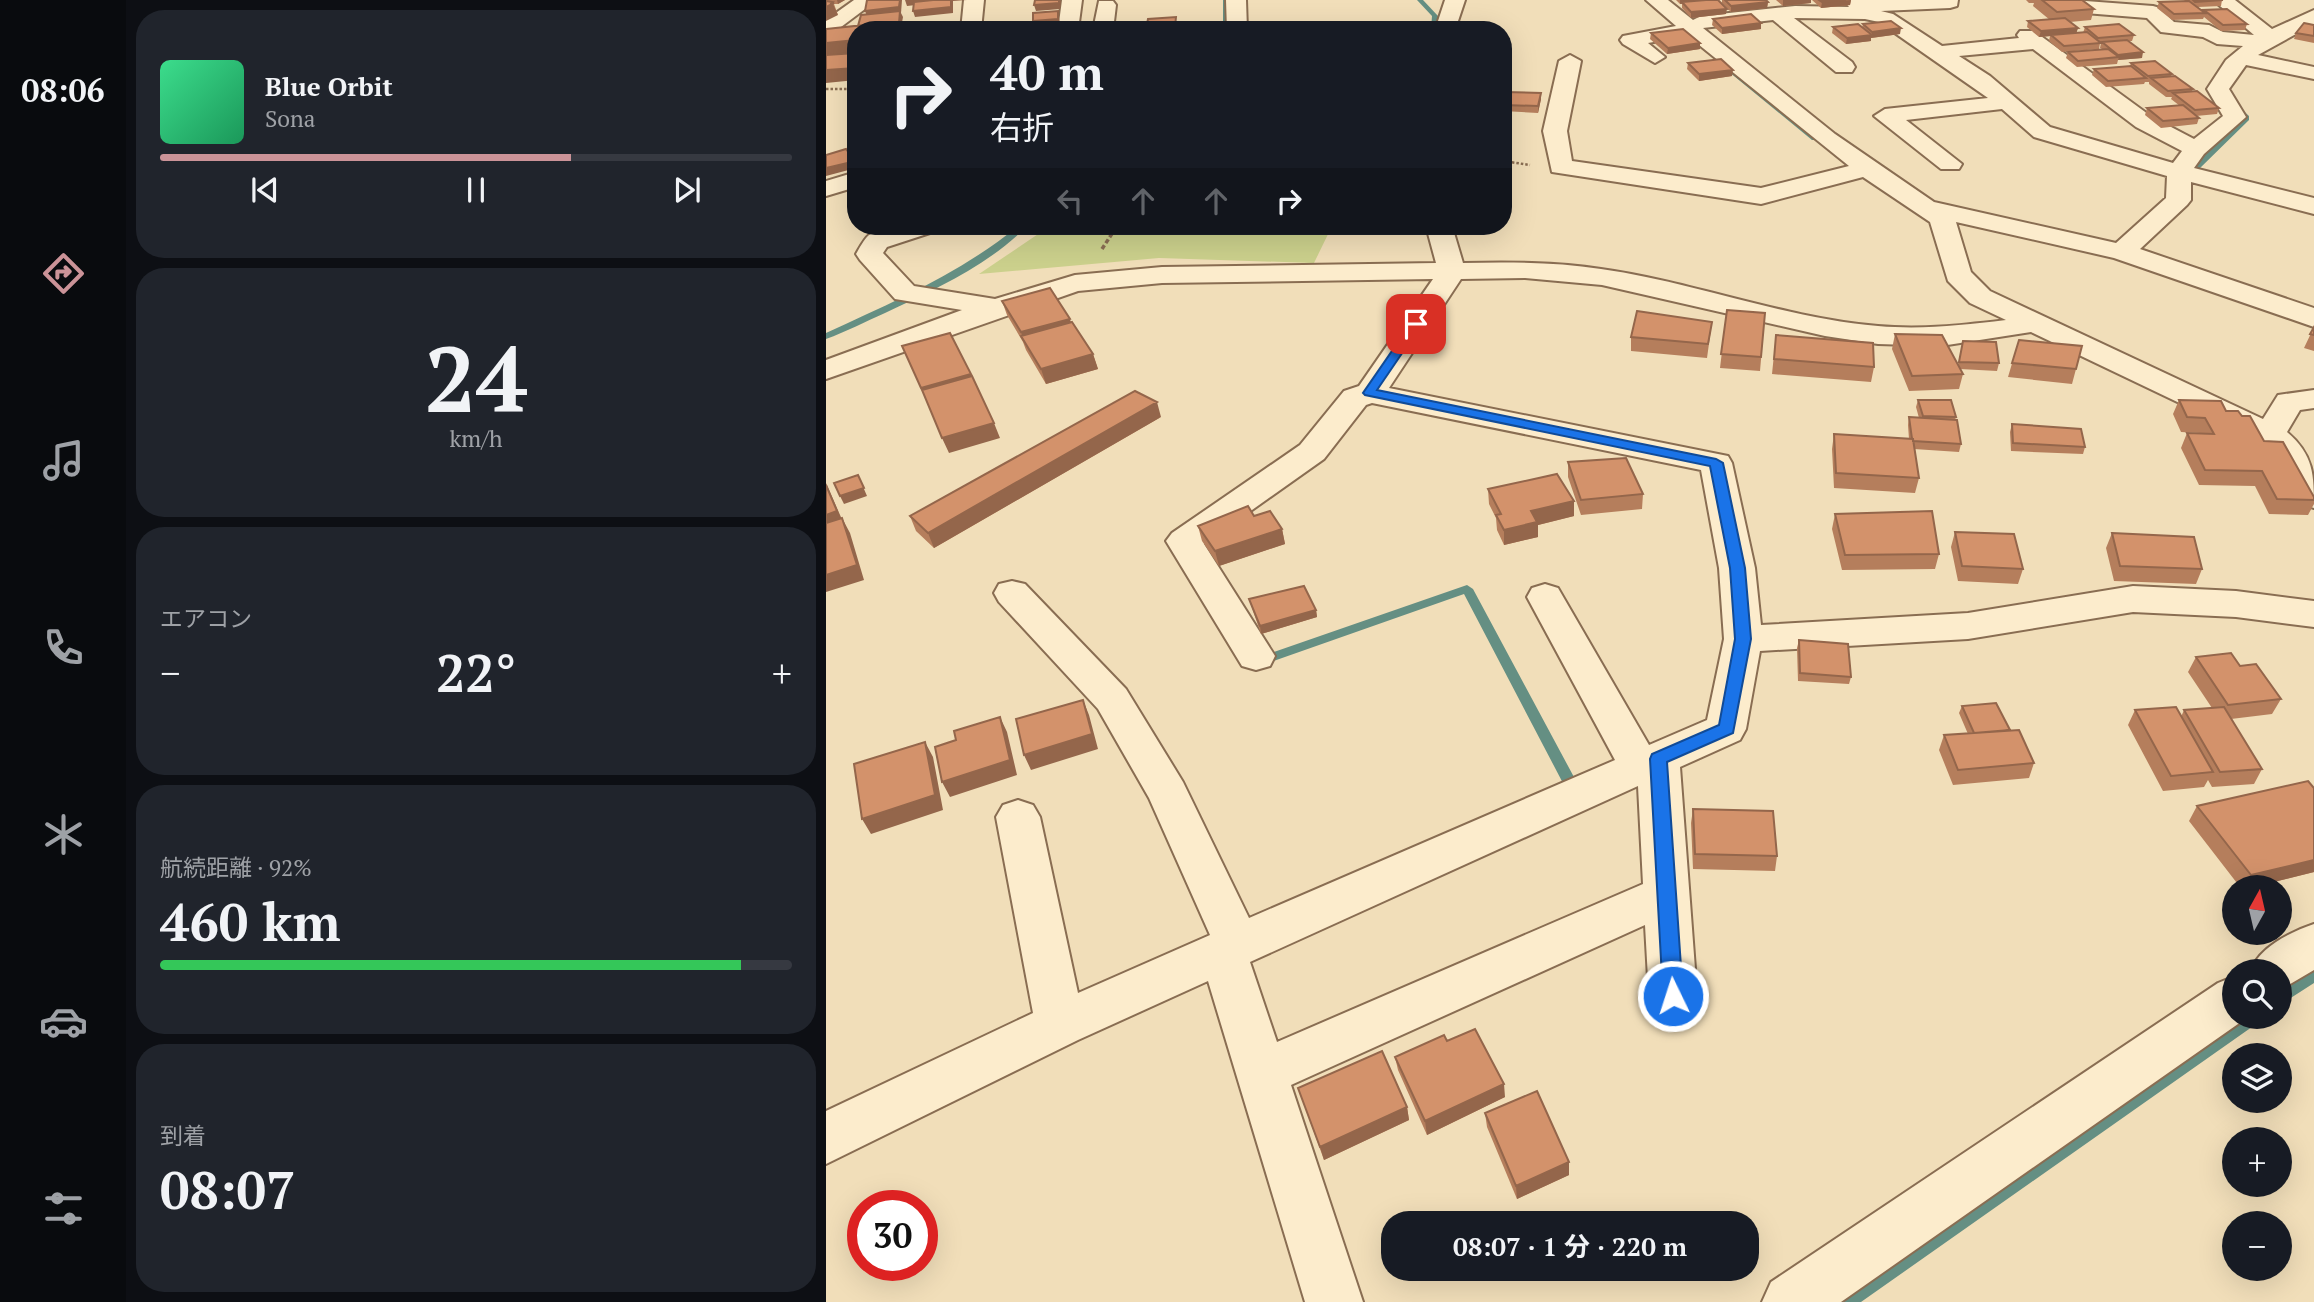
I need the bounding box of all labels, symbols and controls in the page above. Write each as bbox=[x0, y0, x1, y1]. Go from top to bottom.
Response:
text: 40 m bbox=[990, 39, 1104, 104]
icon: right bbox=[875, 49, 966, 140]
text: 08:06 bbox=[21, 69, 105, 111]
text: Blue Orbit bbox=[265, 69, 393, 103]
text: Sona bbox=[265, 103, 315, 134]
text: 右折 bbox=[990, 106, 1054, 148]
icon: previous bbox=[246, 171, 284, 209]
icon: pause bbox=[457, 171, 495, 209]
icon: next bbox=[668, 171, 706, 209]
icon: left bbox=[1051, 182, 1089, 220]
icon: ahead bbox=[1124, 182, 1162, 220]
icon: ahead bbox=[1197, 182, 1235, 220]
icon: right bbox=[1270, 182, 1308, 220]
icon: directions bbox=[39, 249, 88, 298]
pin bbox=[1386, 294, 1446, 354]
icon: arrive bbox=[1397, 305, 1435, 343]
text: 24 bbox=[425, 317, 527, 438]
text: km/h bbox=[449, 423, 503, 454]
icon: music bbox=[39, 436, 88, 485]
text: エアコン bbox=[160, 603, 252, 634]
icon: phone bbox=[39, 623, 88, 672]
text: 22° bbox=[436, 638, 516, 707]
text: − bbox=[160, 648, 180, 698]
text: + bbox=[772, 648, 792, 698]
icon: climate bbox=[39, 810, 88, 859]
text: 航続距離 · 92% bbox=[160, 852, 312, 883]
north arrow bbox=[2222, 875, 2292, 945]
map controls bbox=[2222, 875, 2292, 1281]
text: 460 km bbox=[160, 887, 341, 956]
position arrow bbox=[1636, 959, 1710, 1033]
button: search bbox=[2222, 959, 2292, 1029]
icon: car bbox=[39, 997, 88, 1046]
button: layers bbox=[2222, 1043, 2292, 1113]
text: 到着 bbox=[160, 1120, 206, 1151]
button: + bbox=[2222, 1127, 2292, 1197]
text: 08:07 bbox=[160, 1155, 295, 1224]
icon: filters bbox=[39, 1184, 88, 1233]
speed limit sign: 30 bbox=[847, 1190, 938, 1281]
button: − bbox=[2222, 1211, 2292, 1281]
text: 08:07 · 1 分 · 220 m bbox=[1453, 1229, 1687, 1263]

